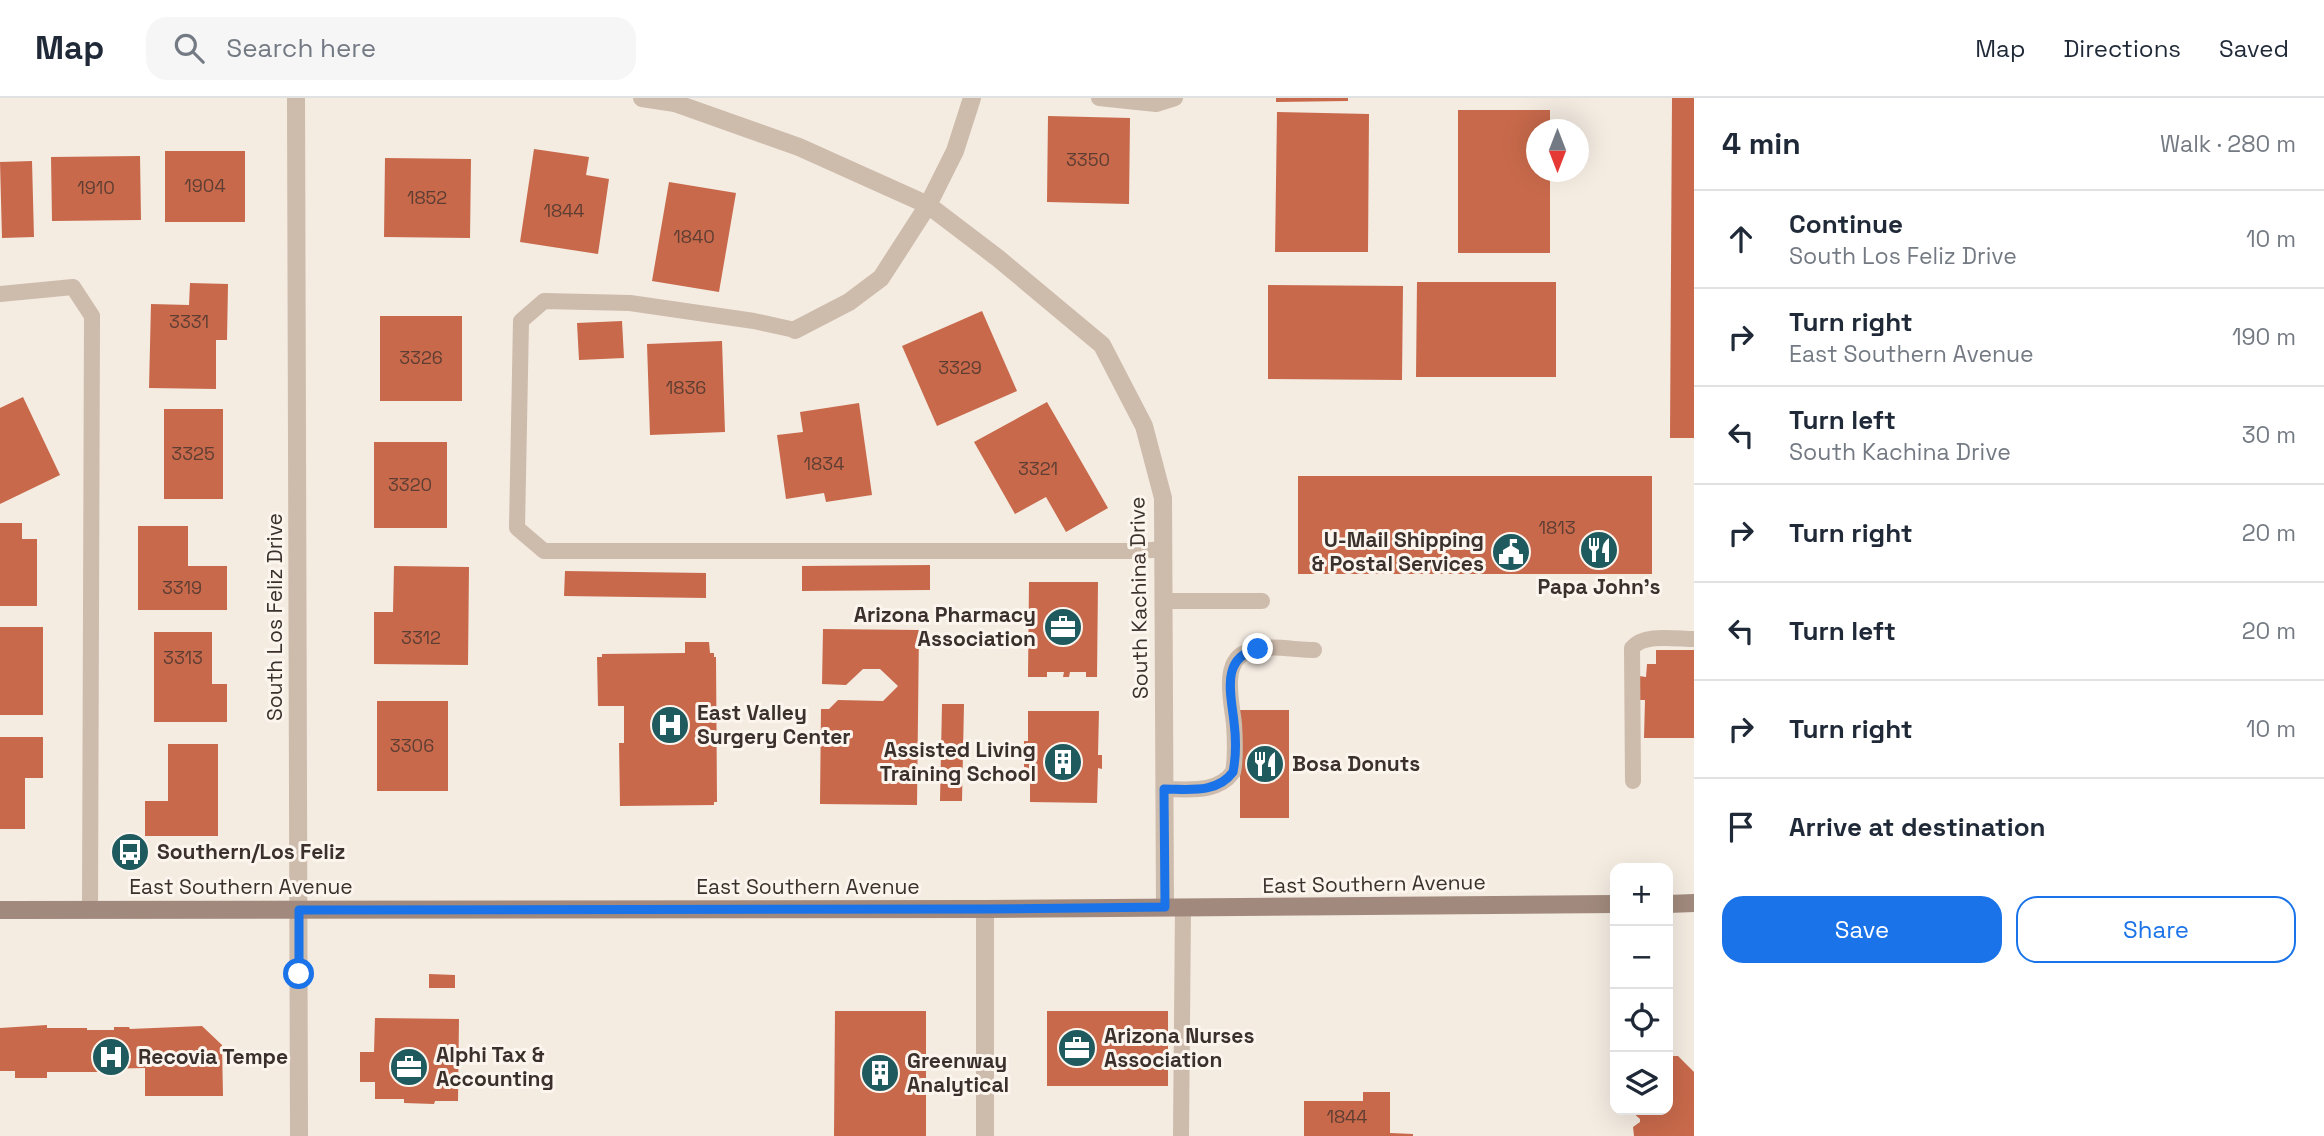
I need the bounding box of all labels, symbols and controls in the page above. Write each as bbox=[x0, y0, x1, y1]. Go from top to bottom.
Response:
search box bbox=[146, 17, 636, 80]
text: Map bbox=[35, 27, 104, 69]
icon: search bbox=[170, 29, 208, 67]
text: Search here bbox=[226, 31, 376, 65]
text: Map bbox=[1975, 33, 2025, 64]
text: Directions bbox=[2063, 33, 2181, 64]
text: Saved bbox=[2219, 33, 2289, 64]
north arrow bbox=[1526, 119, 1589, 182]
text: 4 min bbox=[1722, 124, 1801, 163]
text: Walk · 280 m bbox=[2160, 129, 2296, 159]
house number: 3350 bbox=[1066, 148, 1110, 171]
house number: 1904 bbox=[184, 174, 226, 197]
house number: 1910 bbox=[77, 176, 115, 199]
house number: 1852 bbox=[407, 186, 447, 209]
house number: 1844 bbox=[543, 199, 585, 222]
text: Continue bbox=[1789, 207, 1903, 241]
icon: ahead bbox=[1722, 220, 1760, 258]
text: 10 m bbox=[2246, 224, 2296, 254]
house number: 1840 bbox=[673, 225, 715, 248]
text: South Los Feliz Drive bbox=[1789, 241, 2017, 271]
text: Turn right bbox=[1789, 305, 1913, 339]
house number: 3331 bbox=[169, 310, 209, 333]
icon: right bbox=[1722, 318, 1760, 356]
text: 190 m bbox=[2232, 322, 2296, 352]
text: East Southern Avenue bbox=[1789, 339, 2034, 369]
house number: 3326 bbox=[399, 346, 443, 369]
house number: 3329 bbox=[938, 356, 982, 379]
house number: 1836 bbox=[666, 376, 706, 399]
text: Turn left bbox=[1789, 403, 1896, 437]
icon: left bbox=[1722, 416, 1760, 454]
text: 30 m bbox=[2242, 420, 2296, 450]
text: South Kachina Drive bbox=[1789, 437, 2011, 467]
house number: 3325 bbox=[171, 442, 215, 465]
house number: 1834 bbox=[804, 452, 844, 475]
house number: 3321 bbox=[1018, 457, 1058, 480]
house number: 3320 bbox=[388, 473, 432, 496]
street label: South Kachina Drive bbox=[1123, 497, 1154, 699]
street label: South Los Feliz Drive bbox=[261, 513, 288, 721]
icon: right bbox=[1722, 514, 1760, 552]
house number: 1813 bbox=[1538, 516, 1576, 539]
text: Turn right bbox=[1789, 516, 1913, 550]
text: 20 m bbox=[2242, 518, 2296, 548]
place label: U-Mail Shipping & Postal Services bbox=[1312, 526, 1484, 577]
restaurant icon: Papa John's bbox=[1578, 529, 1620, 571]
public building icon: U-Mail Shipping & Postal Services bbox=[1490, 531, 1532, 573]
place label: Papa John's bbox=[1538, 573, 1660, 600]
house number: 3319 bbox=[162, 576, 202, 599]
place label: Arizona Pharmacy Association bbox=[854, 601, 1036, 652]
office icon: Arizona Pharmacy Association bbox=[1042, 606, 1084, 648]
icon: left bbox=[1722, 612, 1760, 650]
text: Turn left bbox=[1789, 614, 1896, 648]
text: 20 m bbox=[2242, 616, 2296, 646]
house number: 3312 bbox=[401, 626, 441, 649]
route end bbox=[1242, 633, 1273, 664]
house number: 3313 bbox=[163, 646, 203, 669]
place label: East Valley Surgery Center bbox=[697, 699, 851, 750]
hospital icon: East Valley Surgery Center bbox=[649, 704, 691, 746]
icon: right bbox=[1722, 710, 1760, 748]
text: Turn right bbox=[1789, 712, 1913, 746]
text: 10 m bbox=[2246, 714, 2296, 744]
house number: 3306 bbox=[390, 734, 434, 757]
place label: Assisted Living Training School bbox=[880, 736, 1036, 787]
building icon: Assisted Living Training School bbox=[1042, 741, 1084, 783]
restaurant icon: Bosa Donuts bbox=[1244, 743, 1286, 785]
place label: Bosa Donuts bbox=[1292, 750, 1420, 777]
icon: arrive bbox=[1722, 808, 1760, 846]
text: Arrive at destination bbox=[1789, 810, 2046, 844]
bus stop icon: Southern/Los Feliz bbox=[109, 831, 151, 873]
place label: Southern/Los Feliz bbox=[157, 838, 345, 865]
map controls bbox=[1610, 863, 1673, 1115]
button: + bbox=[1610, 863, 1673, 926]
street label: East Southern Avenue bbox=[1262, 868, 1486, 899]
street label: East Southern Avenue bbox=[129, 873, 353, 900]
street label: East Southern Avenue bbox=[696, 873, 920, 900]
button: Save bbox=[1722, 896, 2002, 963]
button: Share bbox=[2016, 896, 2296, 963]
button: − bbox=[1610, 926, 1673, 989]
route start bbox=[283, 958, 314, 989]
button: locate bbox=[1610, 989, 1673, 1052]
place label: Arizona Nurses Association bbox=[1104, 1022, 1254, 1073]
office icon: Arizona Nurses Association bbox=[1056, 1027, 1098, 1069]
hospital icon: Recovia Tempe bbox=[90, 1036, 132, 1078]
place label: Alphi Tax & Accounting bbox=[436, 1041, 554, 1092]
place label: Recovia Tempe bbox=[138, 1043, 288, 1070]
office icon: Alphi Tax & Accounting bbox=[388, 1046, 430, 1088]
place label: Greenway Analytical bbox=[907, 1047, 1009, 1098]
building icon: Greenway Analytical bbox=[859, 1052, 901, 1094]
button: layers bbox=[1610, 1052, 1673, 1115]
house number: 1844 bbox=[1326, 1105, 1368, 1128]

